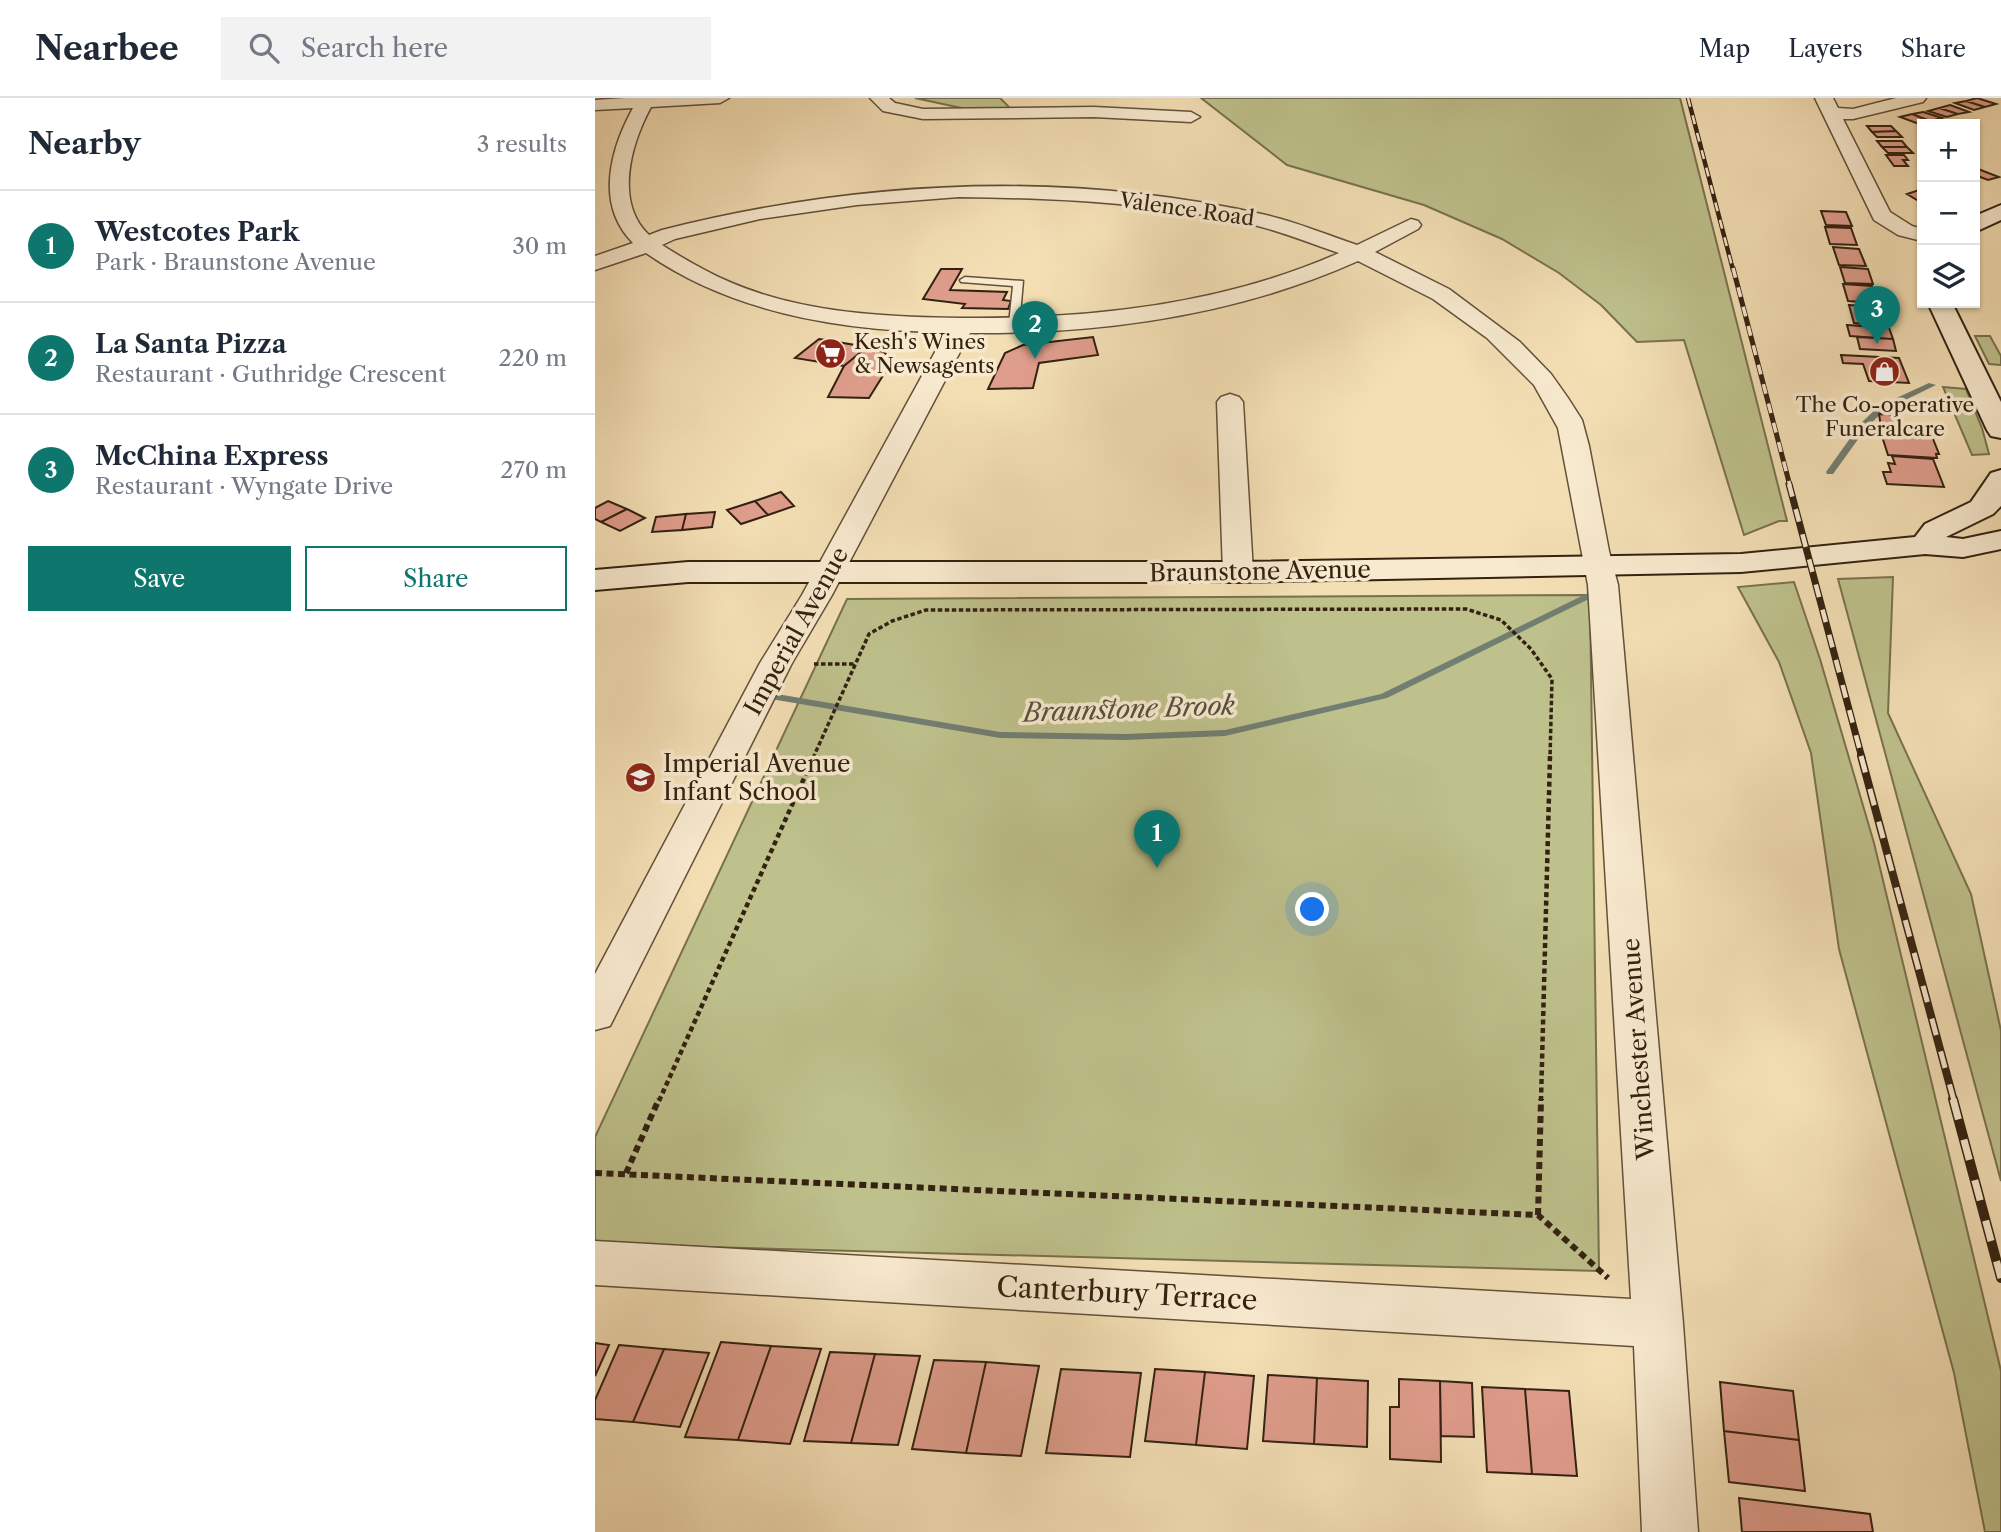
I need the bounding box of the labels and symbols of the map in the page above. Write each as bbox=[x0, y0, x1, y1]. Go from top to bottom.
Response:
street label: Valence Road bbox=[1117, 187, 1256, 231]
pin: 3 bbox=[1854, 286, 1900, 344]
pin: 2 bbox=[1012, 301, 1058, 359]
place label: Kesh's Wines & Newsagents bbox=[854, 329, 994, 378]
supermarket icon: Kesh's Wines & Newsagents bbox=[814, 336, 848, 370]
shop icon: The Co-operative Funeralcare bbox=[1868, 355, 1902, 389]
place label: The Co-operative Funeralcare bbox=[1796, 392, 1974, 441]
street label: Imperial Avenue bbox=[738, 542, 854, 720]
street label: Braunstone Avenue bbox=[1149, 555, 1371, 587]
water label: Braunstone Brook bbox=[1020, 689, 1236, 729]
place label: Imperial Avenue Infant School bbox=[663, 749, 851, 806]
school or university icon: Imperial Avenue Infant School bbox=[623, 760, 657, 794]
pin: 1 bbox=[1134, 810, 1180, 868]
your location bbox=[1295, 892, 1329, 926]
street label: Winchester Avenue bbox=[1616, 937, 1660, 1162]
street label: Canterbury Terrace bbox=[996, 1269, 1258, 1317]

